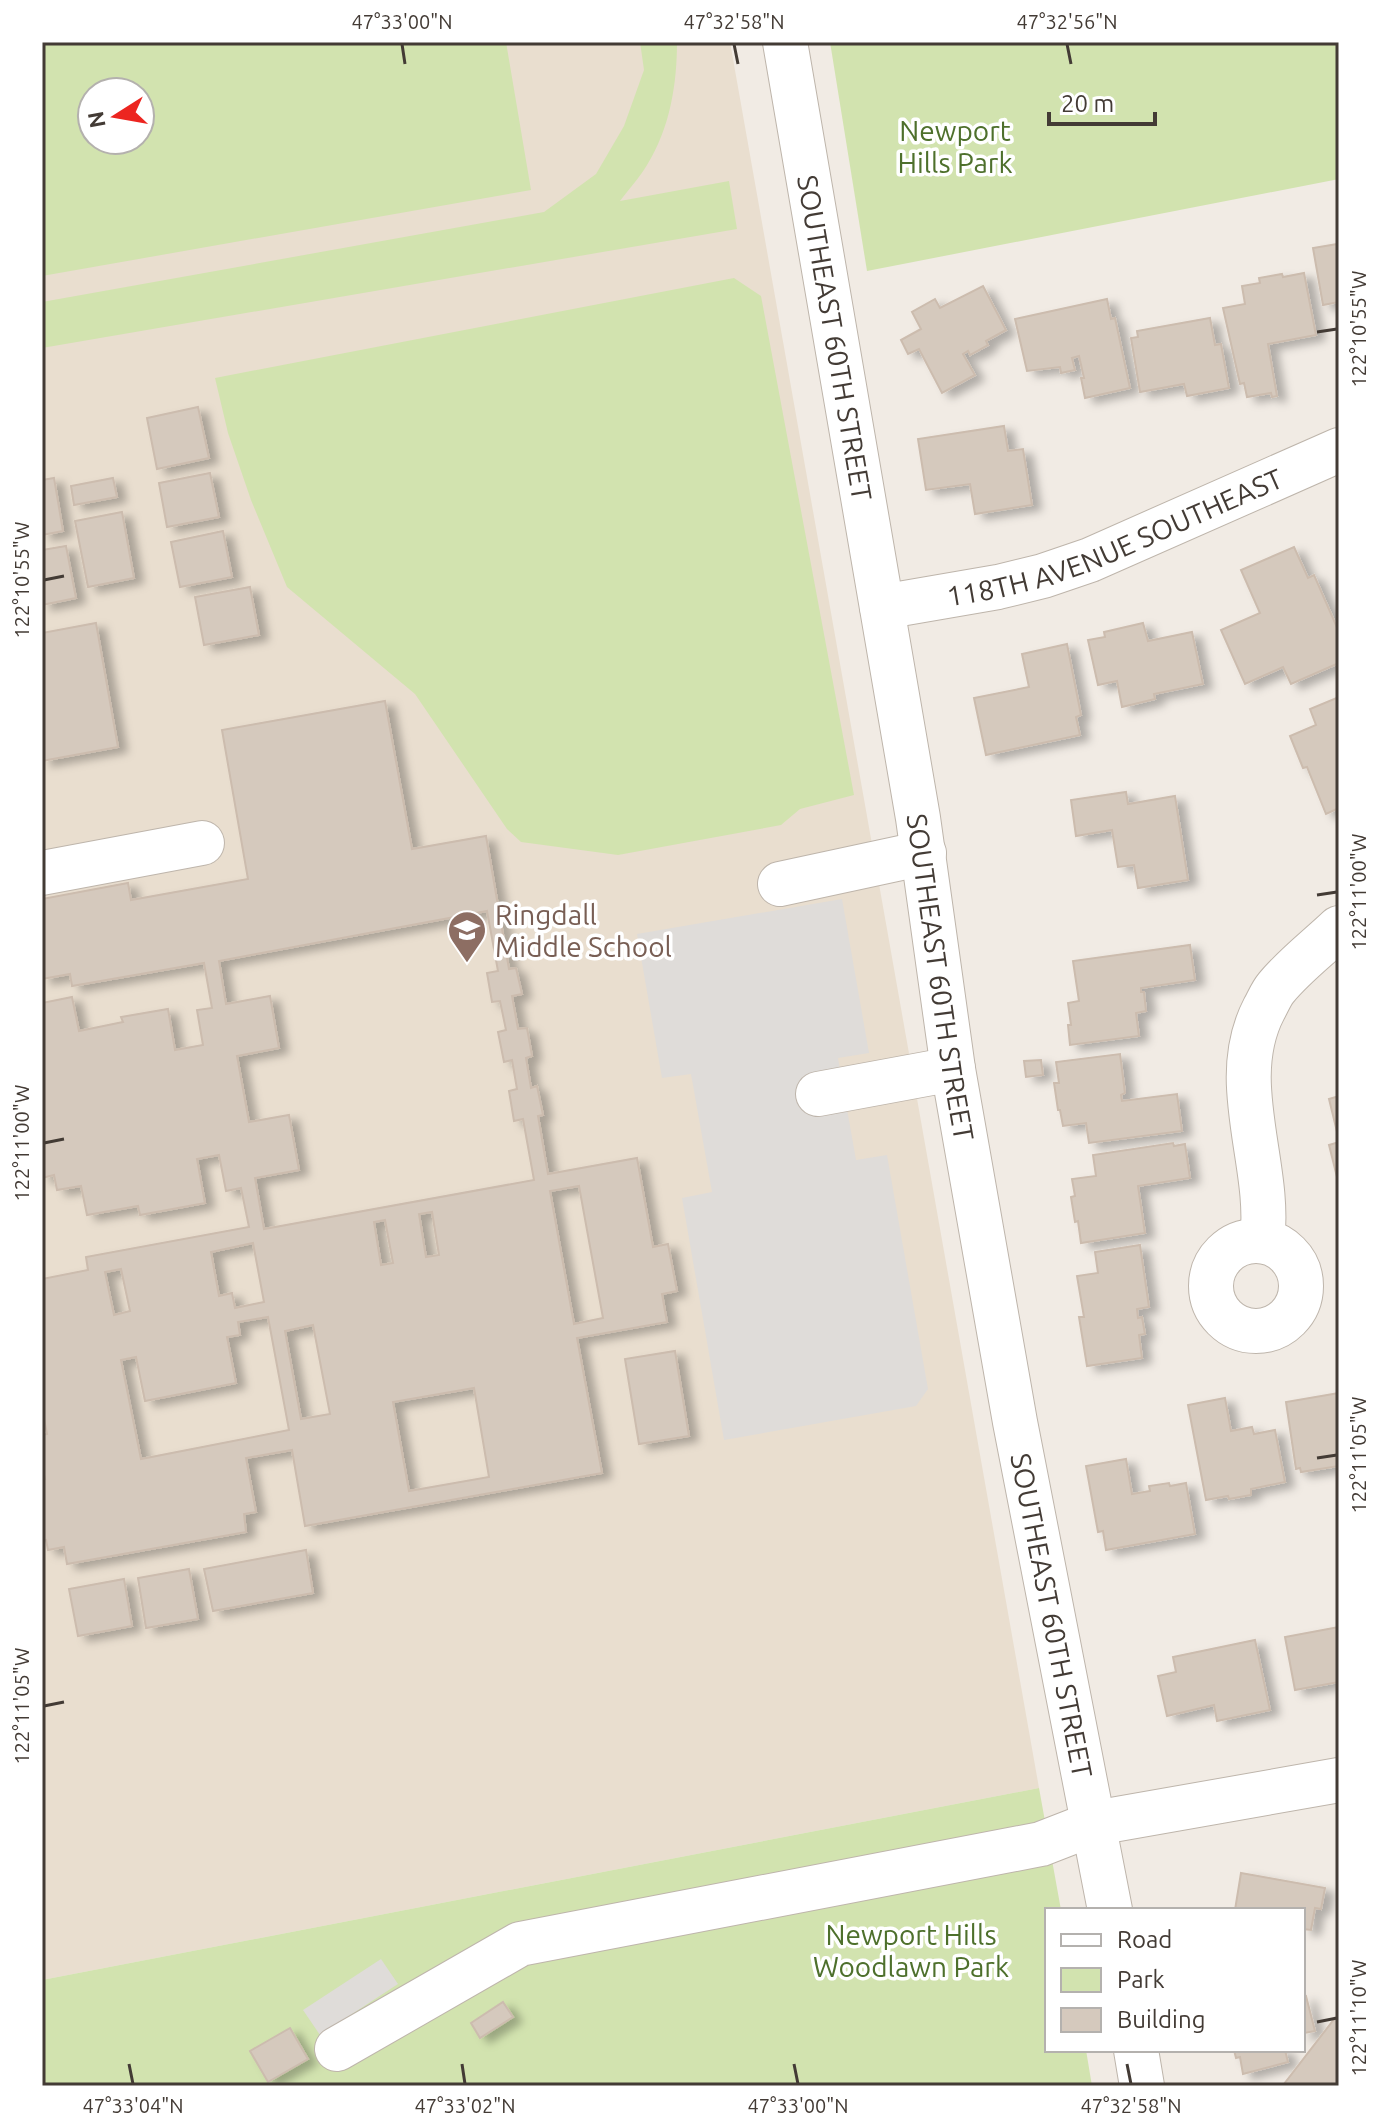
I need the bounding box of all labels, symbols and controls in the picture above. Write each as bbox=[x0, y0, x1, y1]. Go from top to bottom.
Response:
text: 47°33'00"N bbox=[351, 10, 453, 33]
text: 47°32'58"N bbox=[683, 10, 785, 33]
text: 47°32'56"N bbox=[1016, 10, 1118, 33]
north arrow bbox=[76, 76, 156, 156]
scale bar bbox=[1049, 76, 1155, 126]
text: 20 m bbox=[1061, 90, 1114, 117]
text: N bbox=[82, 109, 110, 130]
park label: Newport Hills Park bbox=[897, 115, 1013, 178]
street label: SOUTHEAST 60TH STREET bbox=[793, 172, 879, 503]
text: 122°10'55"W bbox=[1347, 271, 1370, 387]
street label: 118TH AVENUE SOUTHEAST bbox=[944, 461, 1287, 611]
text: 122°10'55"W bbox=[10, 522, 33, 638]
street label: SOUTHEAST 60TH STREET bbox=[902, 812, 981, 1143]
text: 122°11'00"W bbox=[1347, 834, 1370, 950]
place label: Ringdall Middle School bbox=[495, 899, 672, 962]
school or university icon: Ringdall Middle School bbox=[446, 909, 488, 964]
text: 122°11'00"W bbox=[10, 1085, 33, 1201]
text: 122°11'05"W bbox=[1347, 1397, 1370, 1513]
street label: SOUTHEAST 60TH STREET bbox=[1006, 1450, 1099, 1781]
text: 122°11'05"W bbox=[10, 1648, 33, 1764]
legend bbox=[1045, 1908, 1305, 2052]
park label: Newport Hills Woodlawn Park bbox=[813, 1919, 1009, 1982]
text: Road bbox=[1117, 1926, 1172, 1953]
text: 122°11'10"W bbox=[1347, 1960, 1370, 2076]
text: Park bbox=[1117, 1966, 1165, 1993]
text: Building bbox=[1117, 2006, 1205, 2033]
text: 47°33'04"N bbox=[82, 2094, 184, 2117]
text: 47°33'02"N bbox=[414, 2094, 516, 2117]
text: 47°33'00"N bbox=[747, 2094, 849, 2117]
text: 47°32'58"N bbox=[1080, 2094, 1182, 2117]

